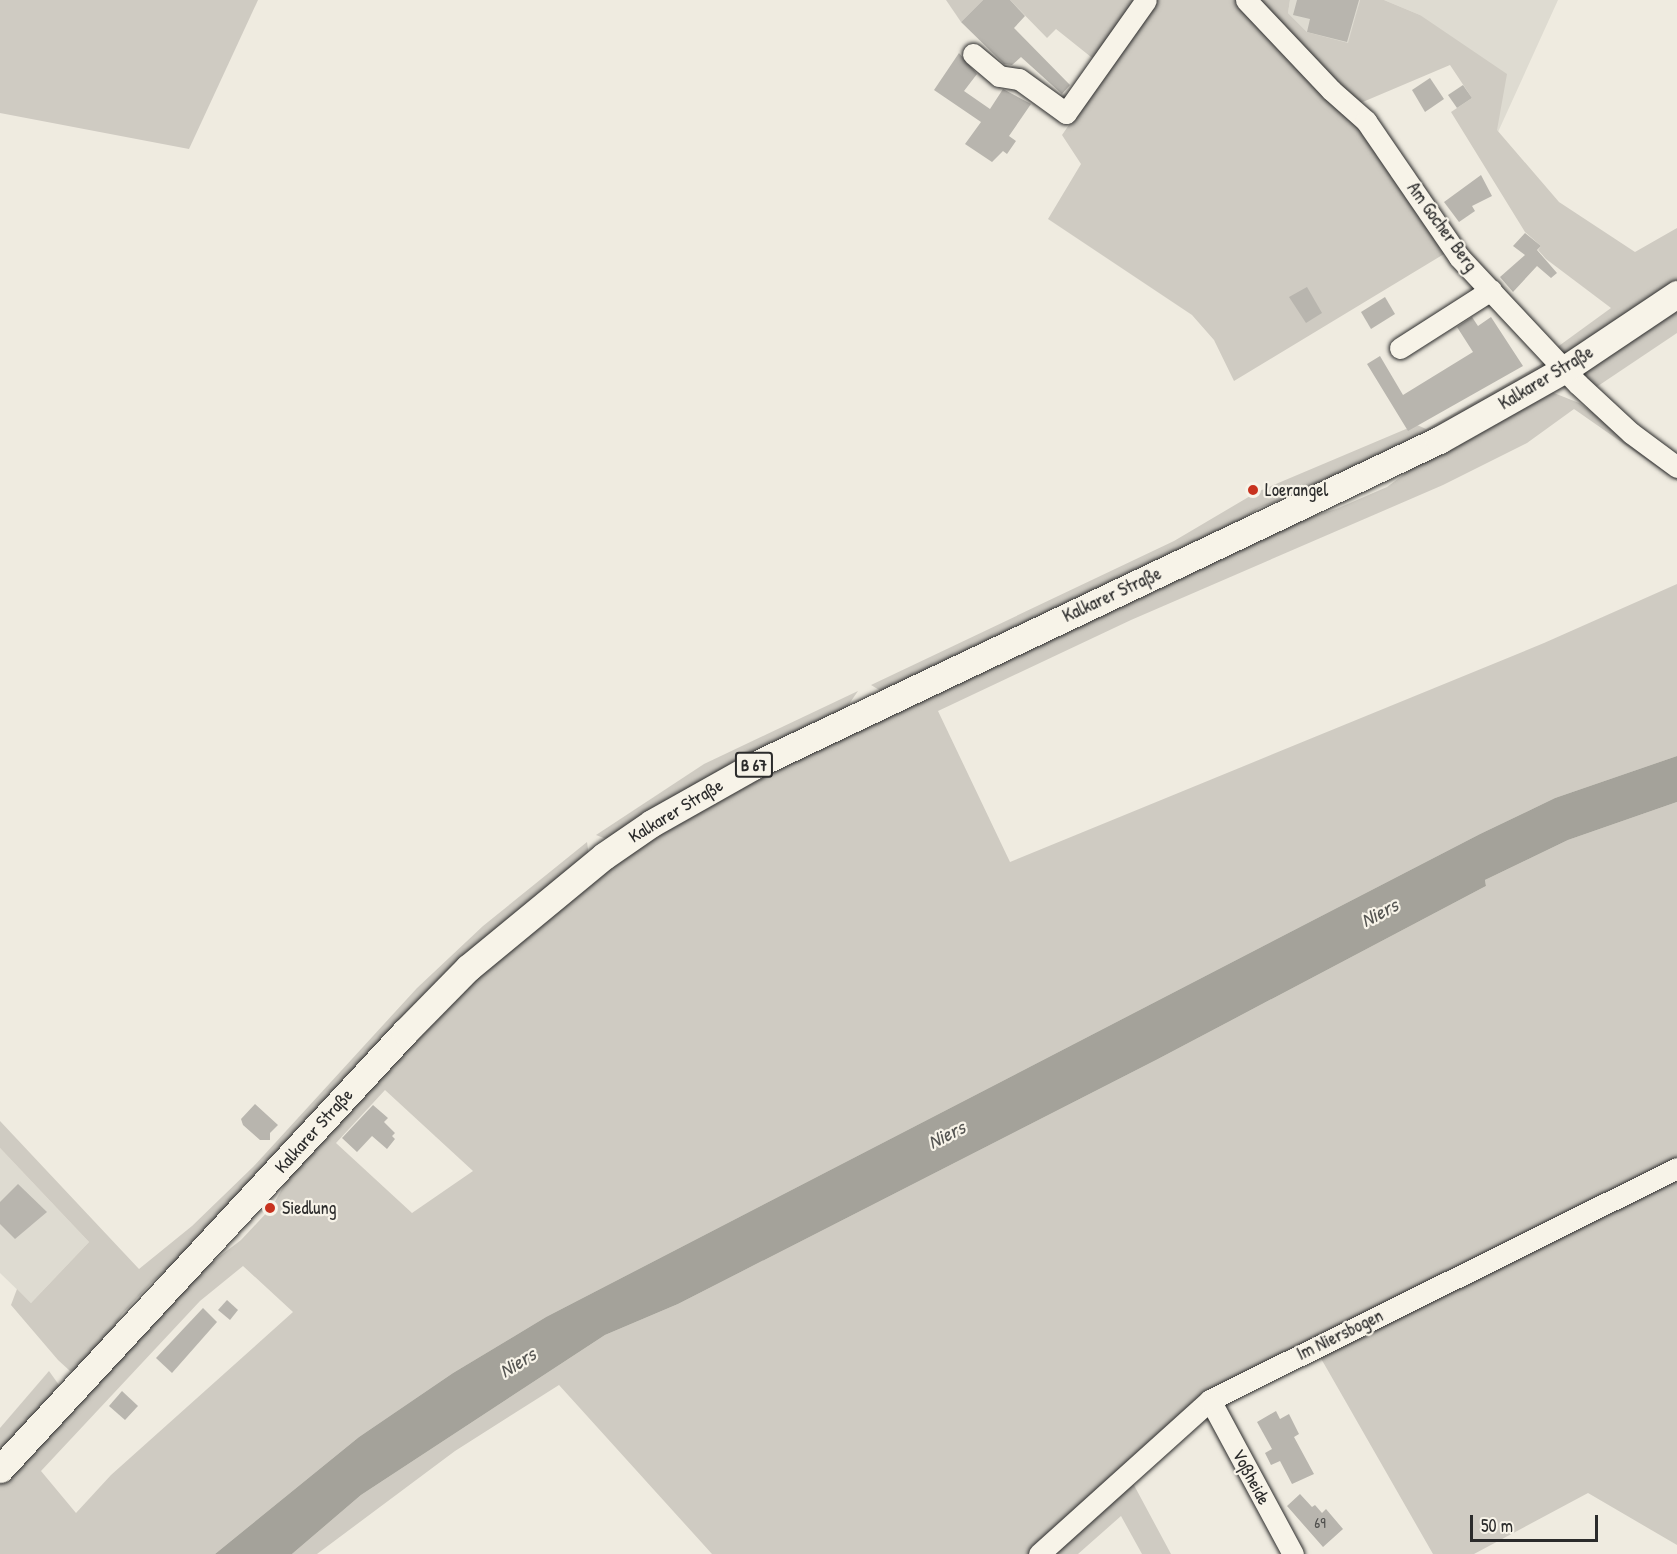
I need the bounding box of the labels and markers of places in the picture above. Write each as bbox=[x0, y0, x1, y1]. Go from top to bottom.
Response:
place label: Loerangel bbox=[1265, 479, 1328, 501]
marker: Loerangel bbox=[1246, 483, 1260, 497]
place label: Siedlung bbox=[282, 1197, 337, 1219]
marker: Siedlung bbox=[263, 1201, 277, 1215]

